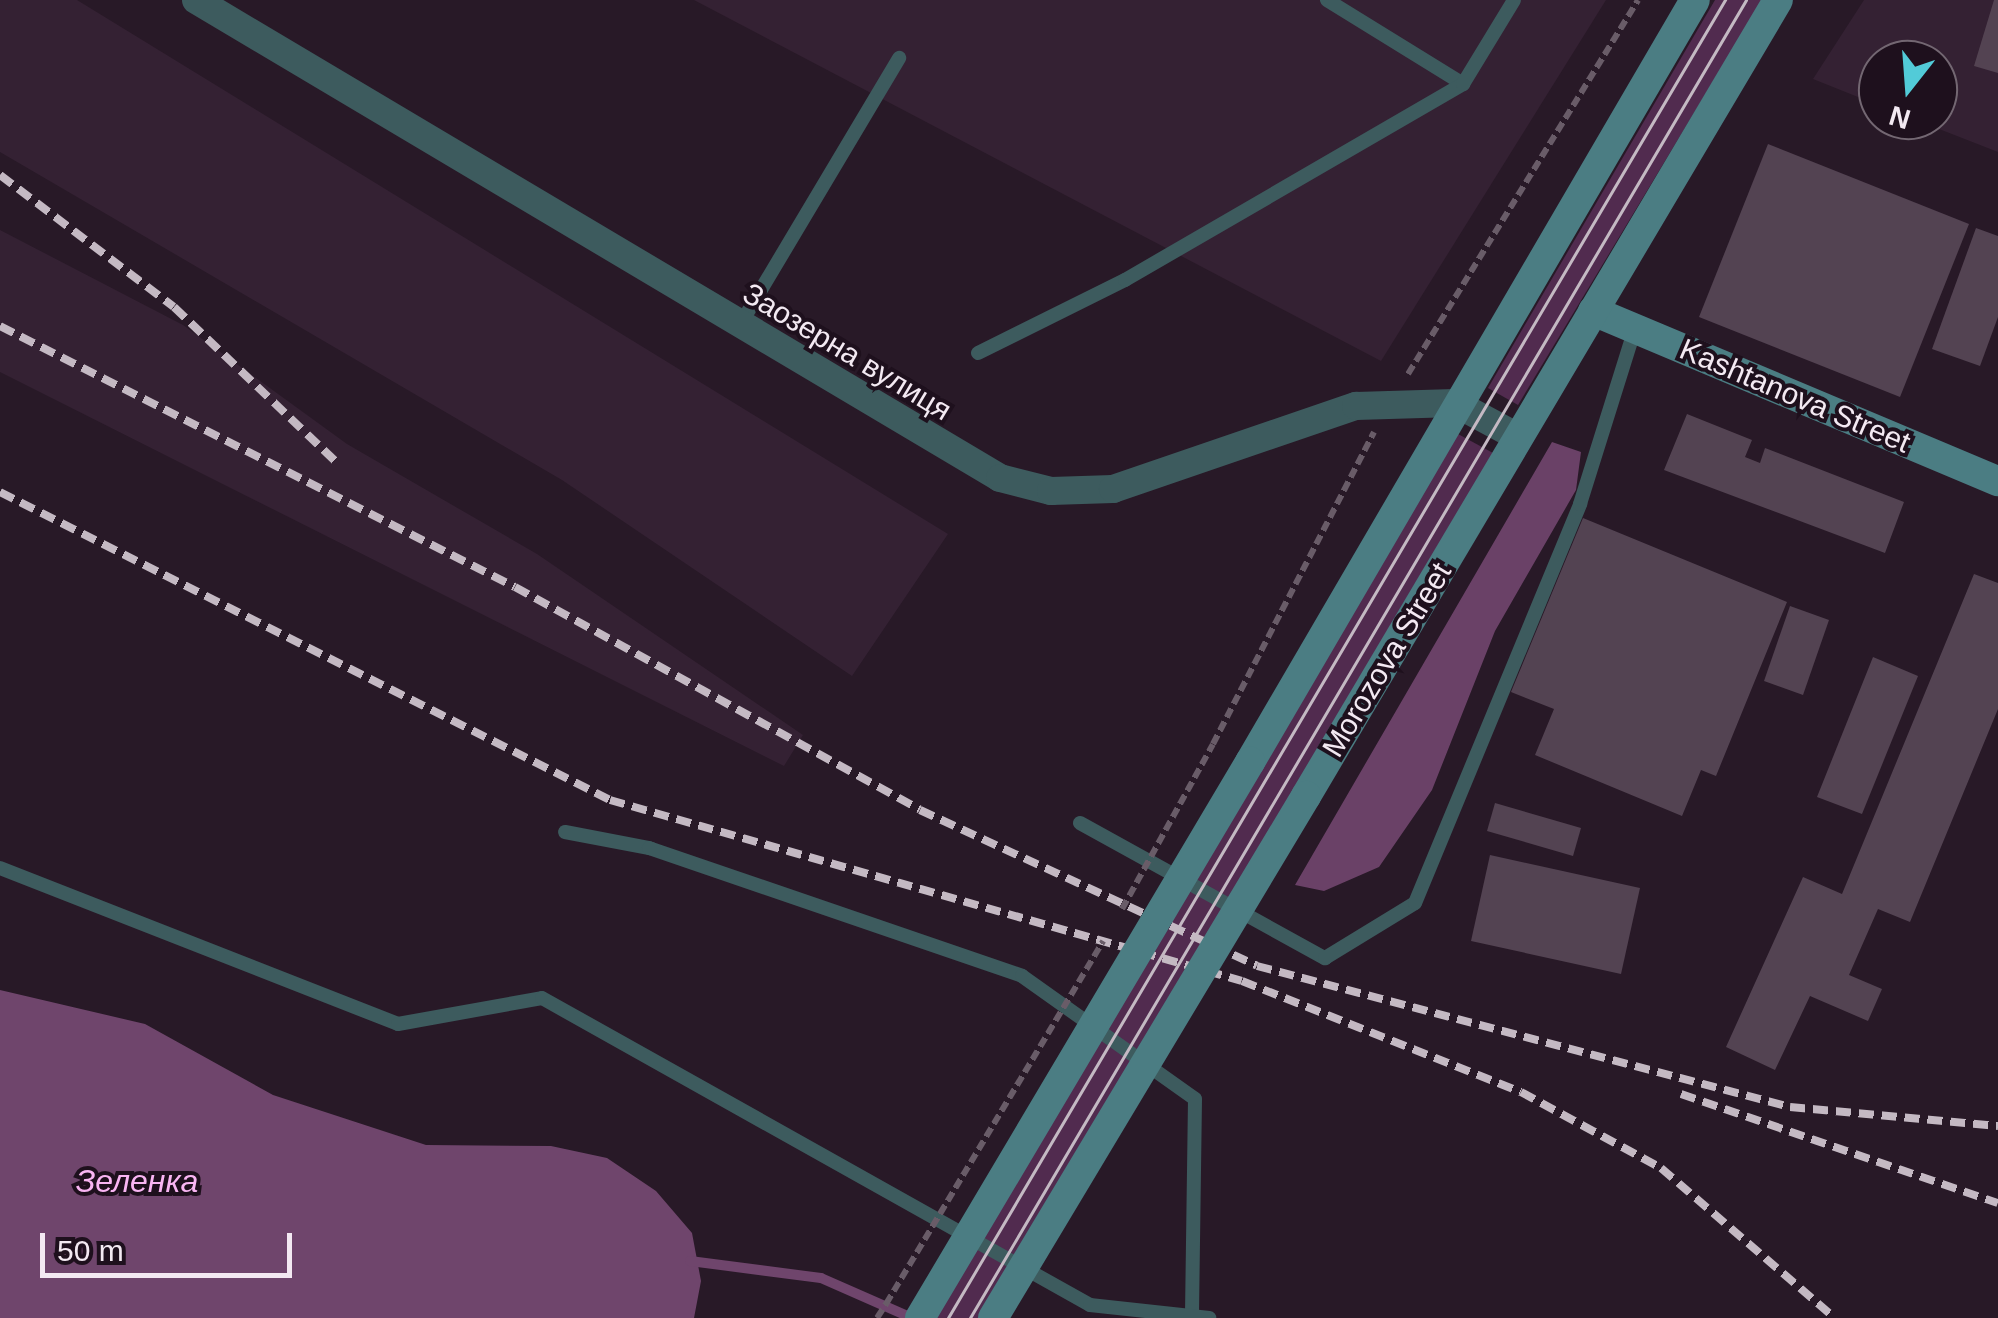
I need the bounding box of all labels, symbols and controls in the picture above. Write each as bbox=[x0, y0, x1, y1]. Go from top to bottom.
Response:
north arrow bbox=[1858, 40, 1958, 140]
text: N bbox=[1885, 99, 1914, 135]
street label: Заозерна вулиця bbox=[736, 276, 958, 428]
street label: Kashtanova Street bbox=[1674, 331, 1916, 461]
street label: Morozova Street bbox=[1315, 556, 1459, 764]
water label: Зеленка bbox=[76, 1162, 198, 1200]
scale bar bbox=[45, 1213, 298, 1275]
text: 50 m bbox=[57, 1234, 124, 1267]

